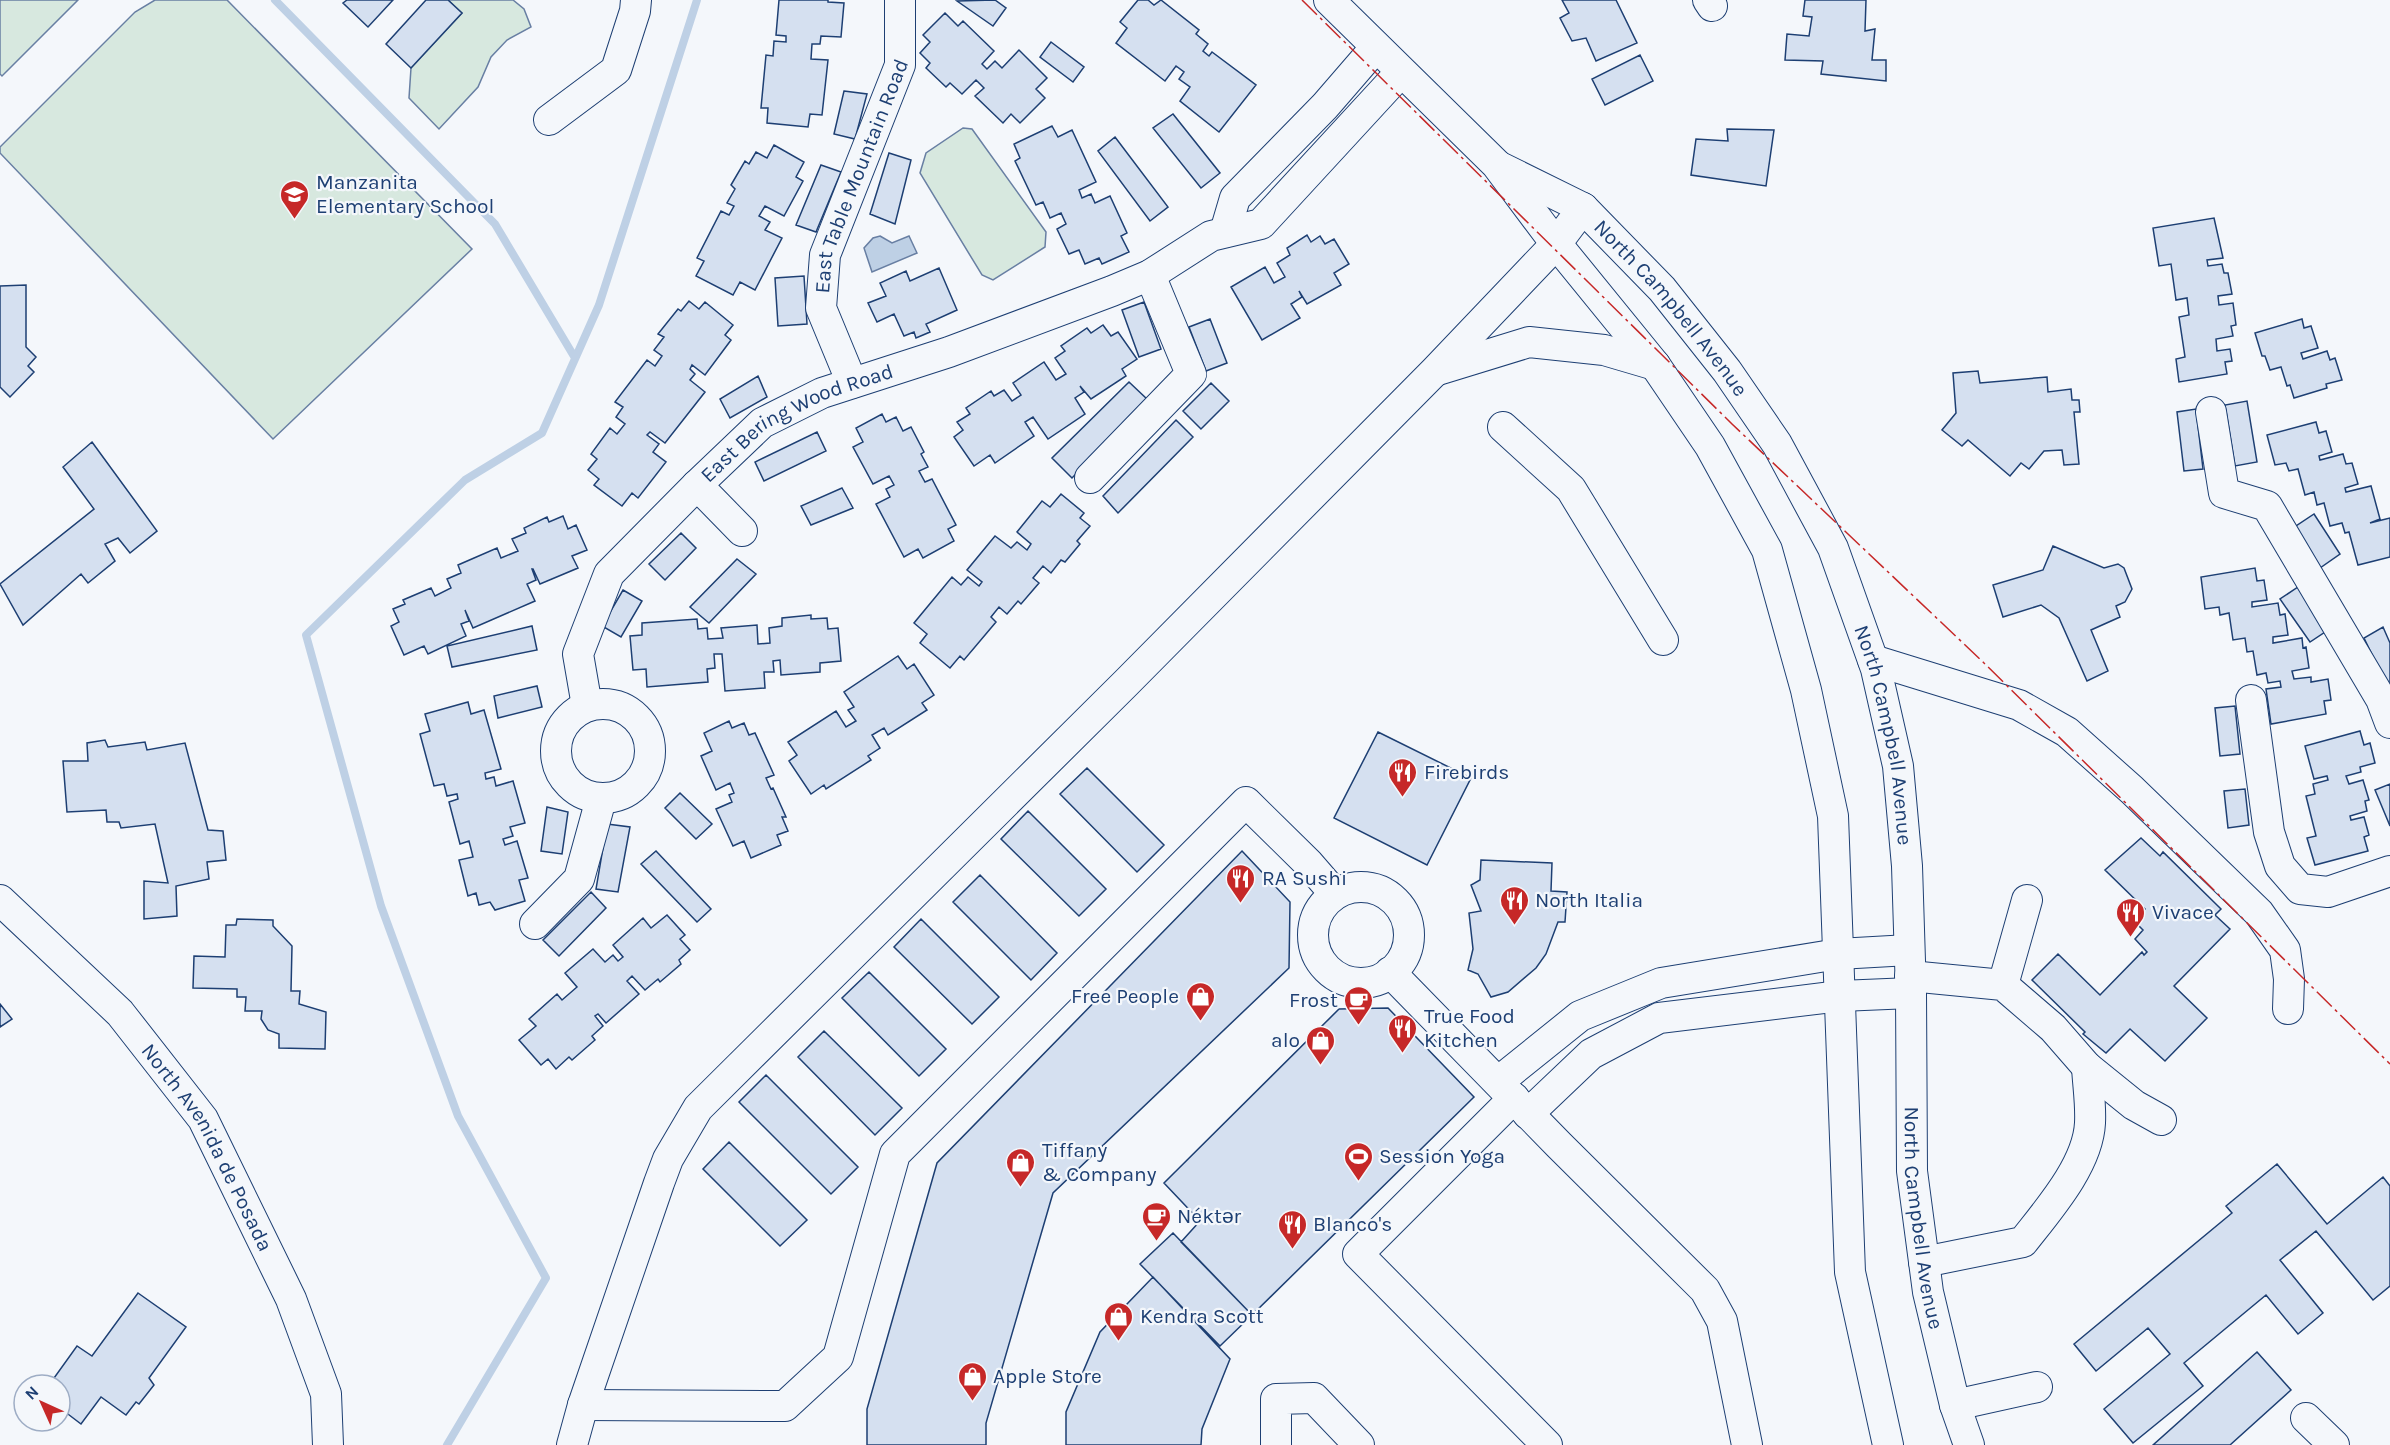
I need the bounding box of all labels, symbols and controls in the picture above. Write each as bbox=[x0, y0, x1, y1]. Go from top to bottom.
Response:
street label: East Table Mountain Road bbox=[810, 55, 913, 294]
place label: Manzanita Elementary School bbox=[316, 170, 494, 218]
school or university icon: Manzanita Elementary School bbox=[279, 178, 311, 220]
street label: North Campbell Avenue bbox=[1589, 215, 1753, 401]
street label: East Bering Wood Road bbox=[696, 359, 896, 487]
street label: North Campbell Avenue bbox=[1849, 622, 1917, 846]
restaurant icon: Firebirds bbox=[1387, 756, 1419, 798]
place label: Firebirds bbox=[1424, 760, 1509, 784]
restaurant icon: RA Sushi bbox=[1225, 862, 1257, 904]
place label: RA Sushi bbox=[1262, 866, 1347, 890]
restaurant icon: North Italia bbox=[1498, 884, 1530, 926]
place label: North Italia bbox=[1535, 888, 1643, 912]
restaurant icon: Vivace bbox=[2115, 896, 2147, 938]
place label: Vivace bbox=[2152, 900, 2214, 924]
shop icon: Free People bbox=[1184, 980, 1216, 1022]
place label: Free People bbox=[1071, 984, 1179, 1008]
cafe icon: Frost bbox=[1343, 984, 1375, 1026]
place label: Frost bbox=[1289, 988, 1338, 1012]
place label: True Food Kitchen bbox=[1424, 1004, 1515, 1052]
restaurant icon: True Food Kitchen bbox=[1387, 1012, 1419, 1054]
shop icon: alo bbox=[1305, 1024, 1337, 1066]
place label: alo bbox=[1271, 1028, 1300, 1052]
street label: North Avenida de Posada bbox=[137, 1039, 278, 1255]
street label: North Campbell Avenue bbox=[1899, 1106, 1948, 1332]
place label: Tiffany & Company bbox=[1042, 1138, 1157, 1186]
sports icon: Session Yoga bbox=[1342, 1140, 1374, 1182]
place label: Session Yoga bbox=[1379, 1144, 1505, 1168]
shop icon: Tiffany & Company bbox=[1005, 1146, 1037, 1188]
cafe icon: Néktər bbox=[1140, 1200, 1172, 1242]
place label: Néktər bbox=[1177, 1204, 1242, 1228]
restaurant icon: Blanco's bbox=[1276, 1208, 1308, 1250]
place label: Blanco's bbox=[1313, 1212, 1392, 1236]
shop icon: Kendra Scott bbox=[1103, 1300, 1135, 1342]
place label: Kendra Scott bbox=[1140, 1304, 1264, 1328]
shop icon: Apple Store bbox=[956, 1360, 988, 1402]
place label: Apple Store bbox=[993, 1364, 1102, 1388]
north arrow bbox=[12, 1373, 72, 1433]
text: N bbox=[21, 1382, 43, 1404]

